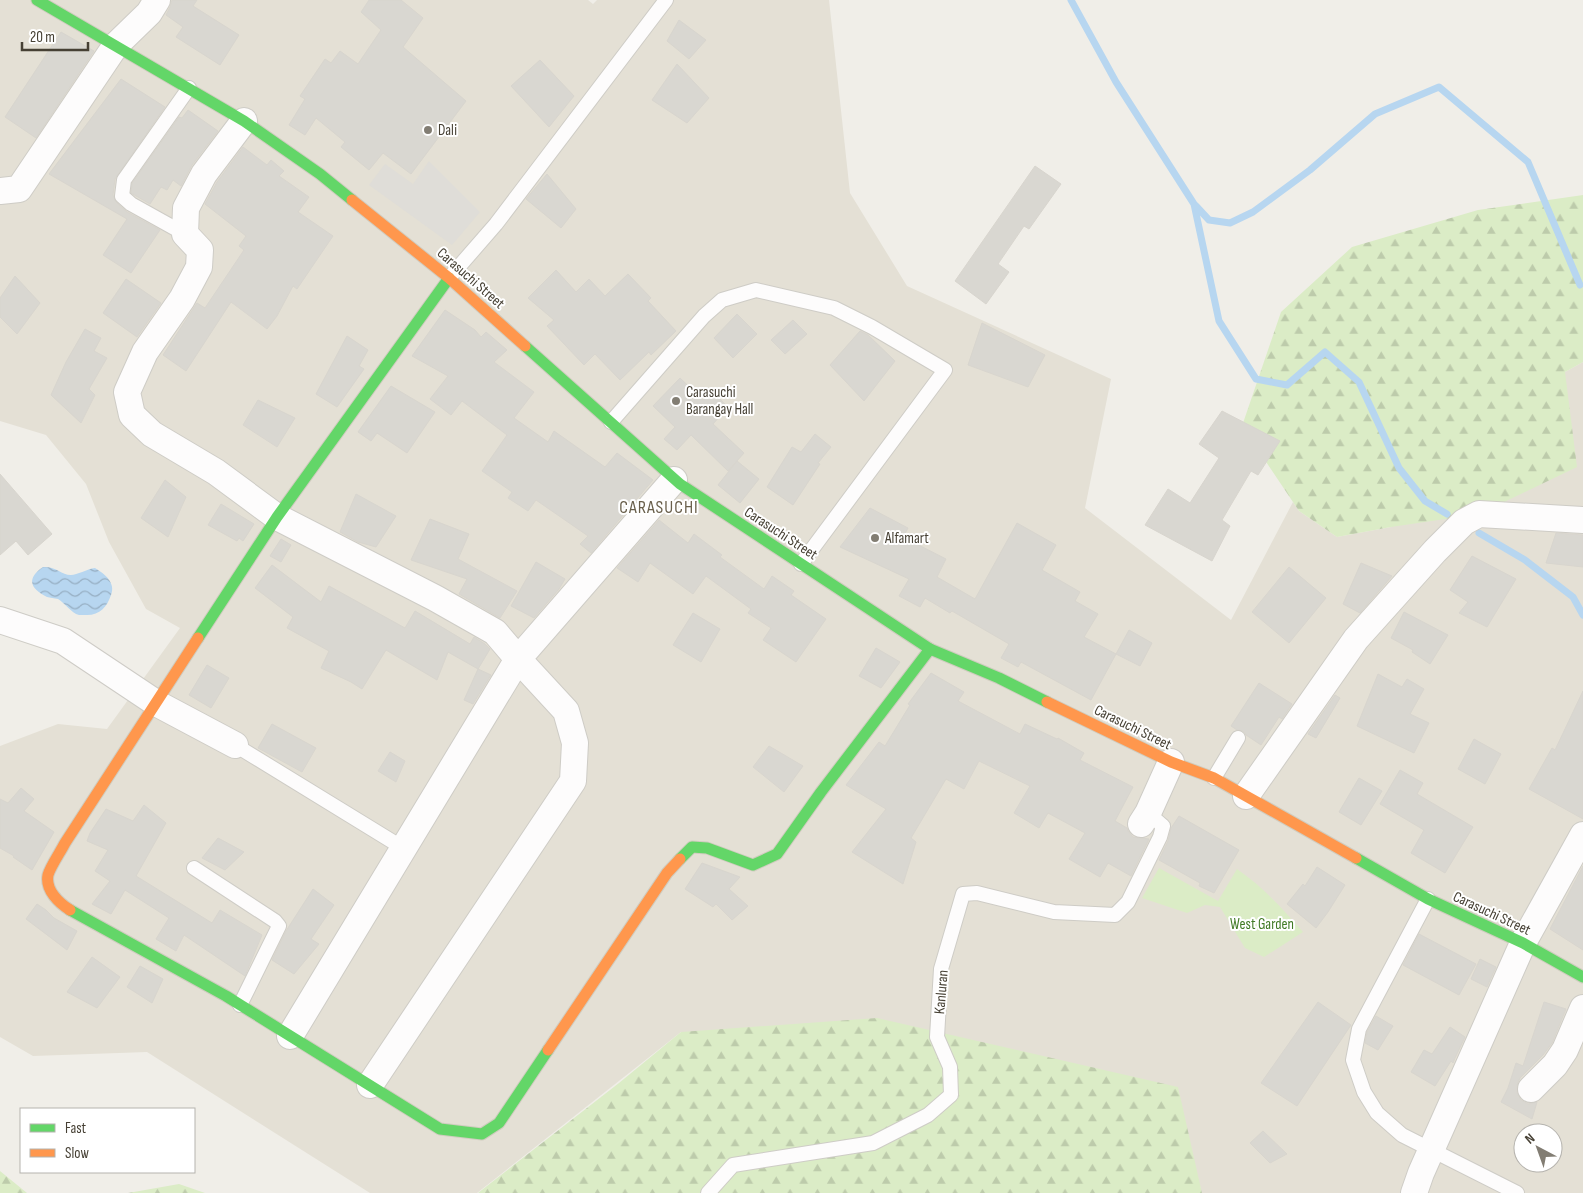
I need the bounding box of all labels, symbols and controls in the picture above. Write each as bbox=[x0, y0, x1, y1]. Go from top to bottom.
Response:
scale bar bbox=[22, 20, 89, 52]
text: 20 m bbox=[30, 28, 55, 47]
place label: Dali bbox=[438, 121, 457, 140]
marker: Dali bbox=[422, 124, 434, 136]
street label: Carasuchi Street bbox=[433, 244, 509, 313]
place label: Carasuchi Barangay Hall bbox=[686, 383, 753, 419]
marker: Carasuchi Barangay Hall bbox=[670, 395, 682, 407]
district label: CARASUCHI bbox=[619, 497, 699, 518]
street label: Carasuchi Street bbox=[741, 503, 821, 564]
place label: Alfamart bbox=[884, 529, 929, 548]
marker: Alfamart bbox=[869, 532, 881, 544]
street label: Carasuchi Street bbox=[1091, 701, 1175, 754]
street label: Carasuchi Street bbox=[1450, 887, 1534, 940]
park label: West Garden bbox=[1230, 915, 1294, 934]
street label: Kanluran bbox=[930, 969, 953, 1015]
legend bbox=[20, 1108, 195, 1173]
text: Fast bbox=[65, 1119, 87, 1138]
north arrow bbox=[1513, 1123, 1563, 1173]
text: N bbox=[1521, 1130, 1538, 1147]
text: Slow bbox=[65, 1144, 89, 1163]

